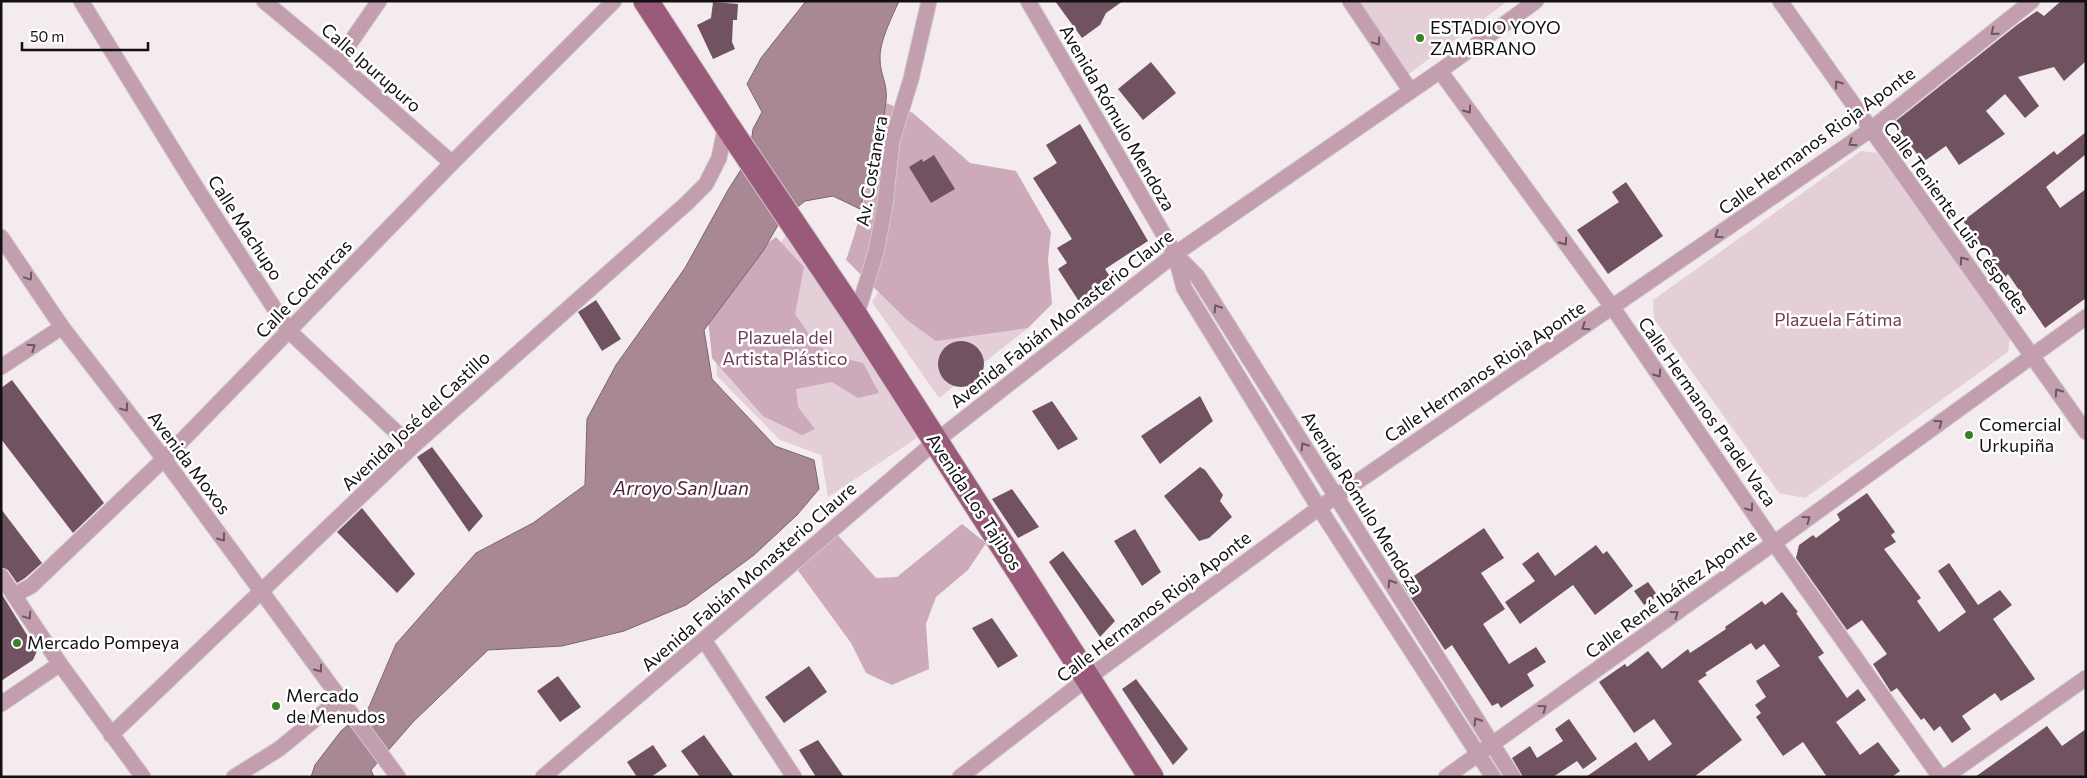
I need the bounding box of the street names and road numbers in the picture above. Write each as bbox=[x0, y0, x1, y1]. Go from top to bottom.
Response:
street label: Calle Ipurupuro bbox=[317, 18, 426, 117]
street label: Avenida Rómulo Mendoza bbox=[1055, 20, 1180, 215]
street label: Calle Hermanos Rioja Aponte bbox=[1714, 62, 1919, 219]
street label: Av. Costanera bbox=[850, 114, 892, 228]
street label: Calle Teniente Luis Céspedes bbox=[1879, 117, 2034, 318]
street label: Calle Machupo bbox=[204, 171, 288, 284]
street label: Avenida Fabián Monasterio Claure bbox=[945, 224, 1177, 412]
street label: Calle Cocharcas bbox=[251, 234, 356, 342]
street label: Calle Hermanos Rioja Aponte bbox=[1380, 296, 1589, 447]
street label: Calle Hermanos Pradel Vaca bbox=[1634, 312, 1782, 510]
street label: Avenida José del Castillo bbox=[337, 346, 494, 495]
street label: Avenida Moxos bbox=[144, 406, 236, 518]
street label: Avenida Rómulo Mendoza bbox=[1297, 407, 1428, 598]
street label: Avenida Los Tajibos bbox=[922, 429, 1027, 574]
street label: Avenida Fabián Monasterio Claure bbox=[636, 477, 860, 676]
street label: Calle René Ibáñez Aponte bbox=[1581, 524, 1760, 663]
street label: Calle Hermanos Rioja Aponte bbox=[1052, 526, 1255, 686]

